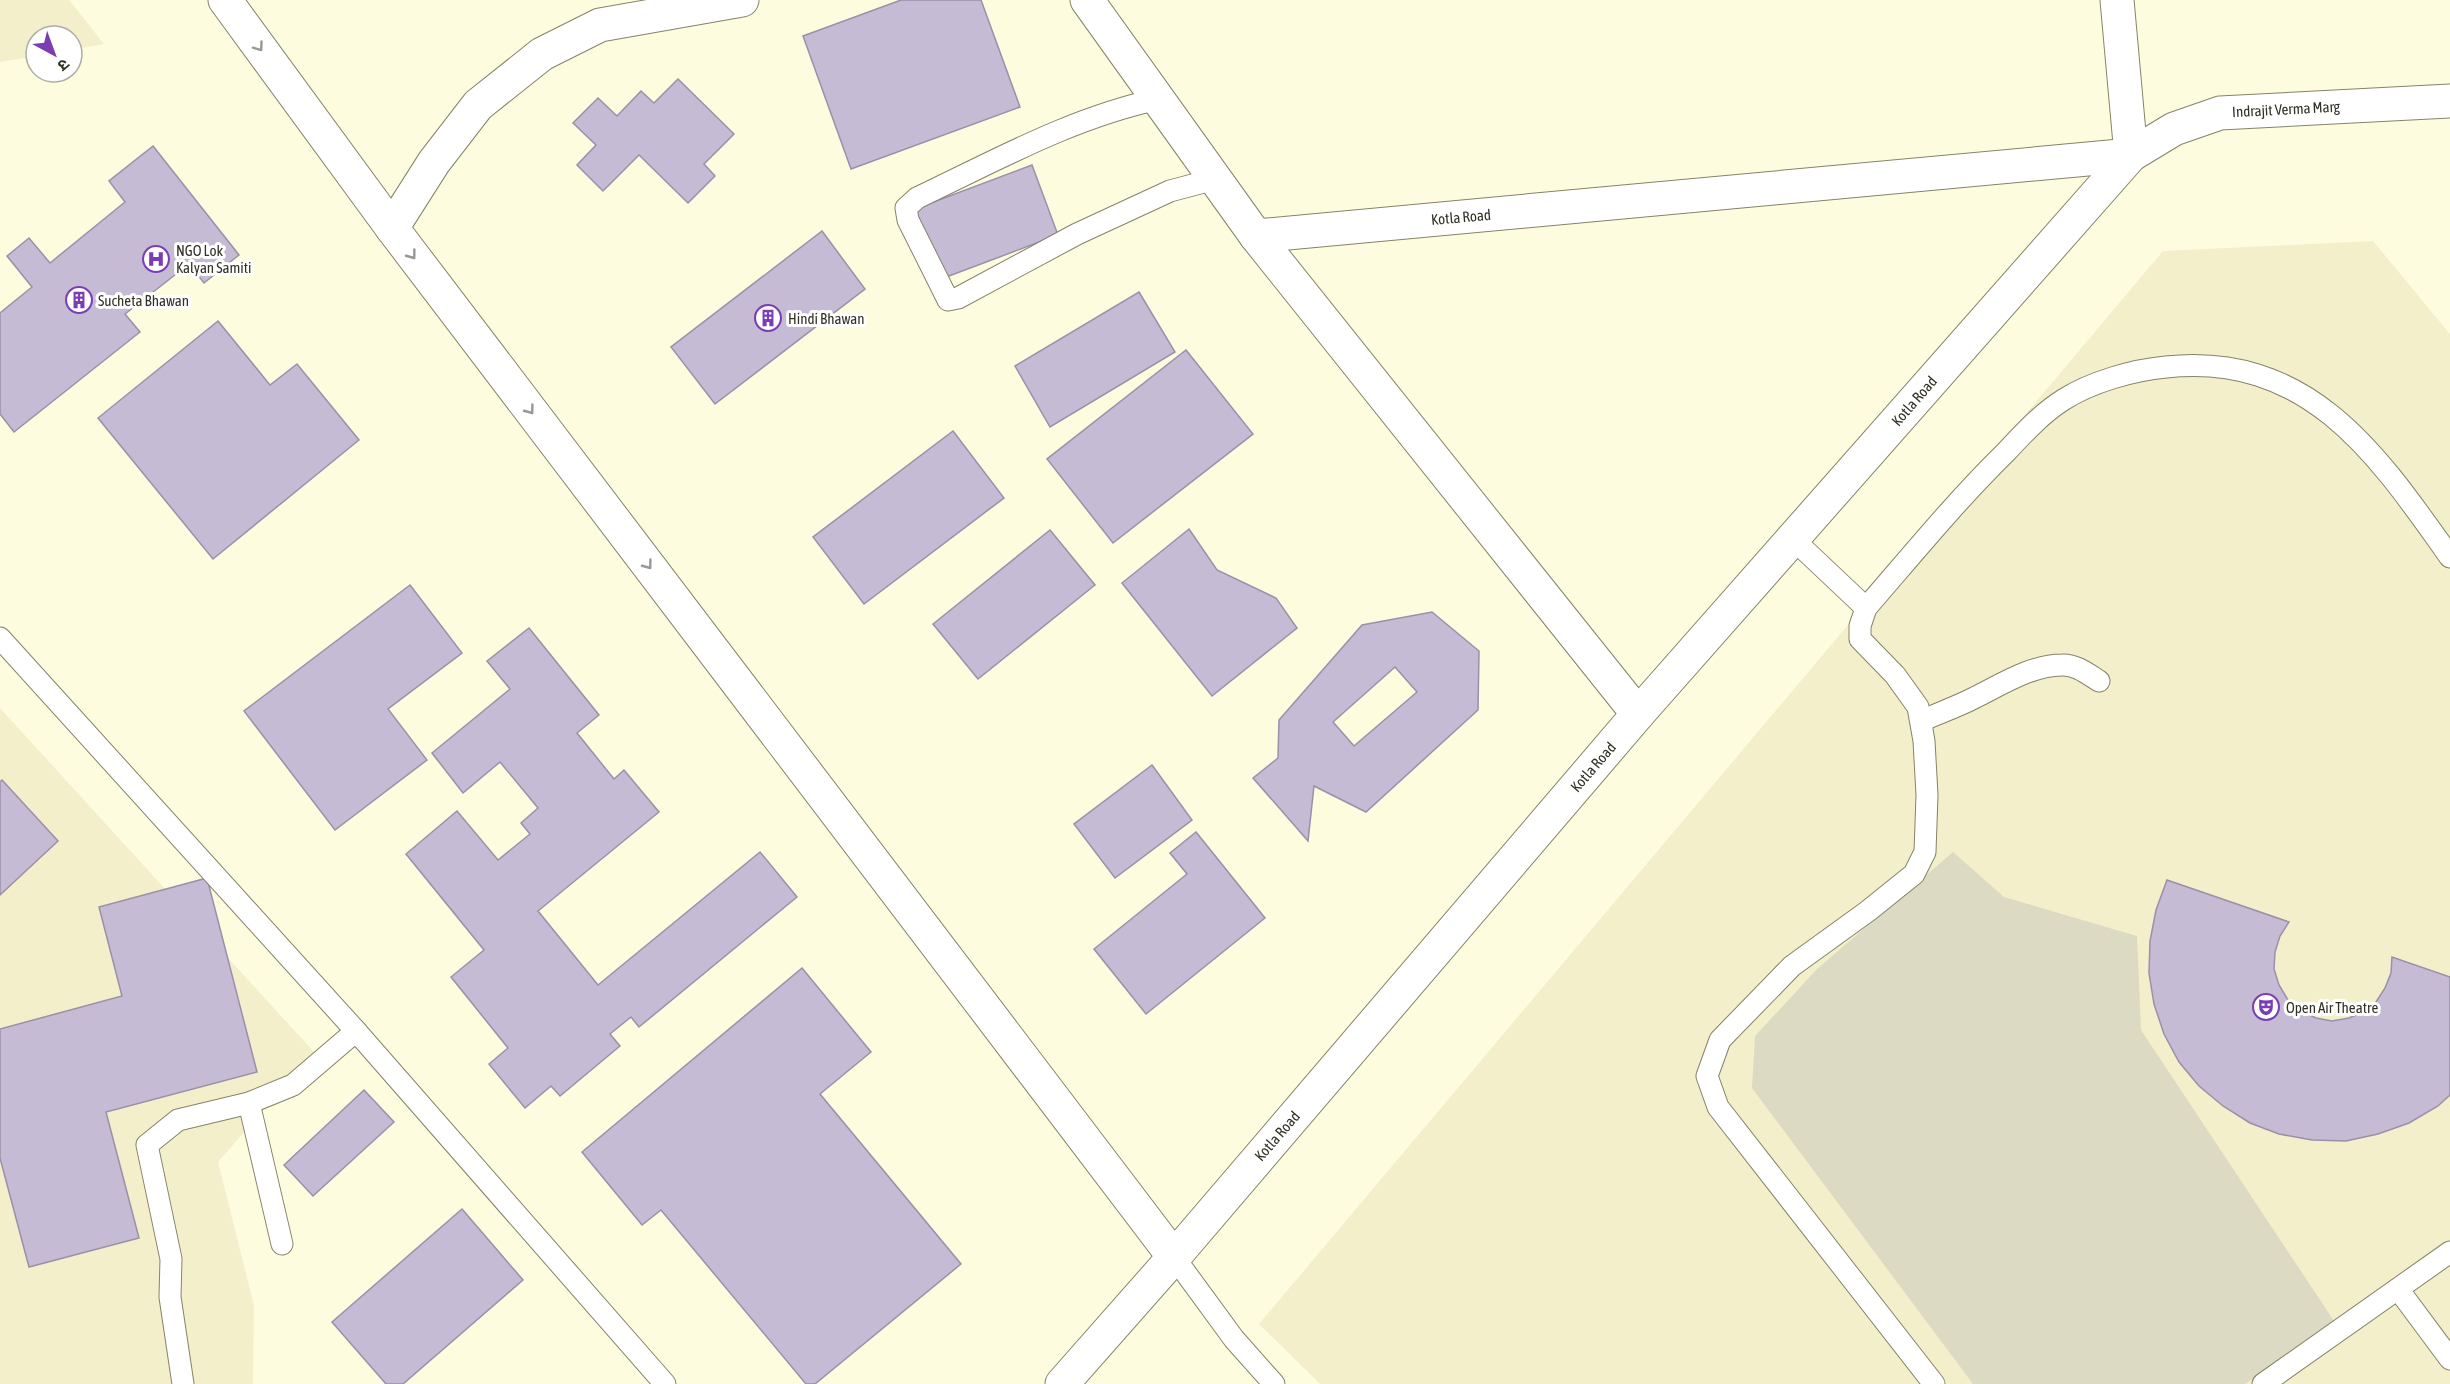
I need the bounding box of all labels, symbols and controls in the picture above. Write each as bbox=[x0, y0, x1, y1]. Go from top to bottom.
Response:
north arrow bbox=[24, 24, 84, 84]
one-way arrow bbox=[252, 41, 263, 52]
text: उ bbox=[54, 55, 73, 76]
street label: Indrajit Verma Marg bbox=[2232, 98, 2341, 120]
street label: Kotla Road bbox=[1430, 206, 1492, 228]
place label: NGO Lok Kalyan Samiti bbox=[176, 242, 251, 276]
hospital icon: NGO Lok Kalyan Samiti bbox=[141, 244, 171, 274]
one-way arrow bbox=[405, 248, 416, 259]
building icon: Sucheta Bhawan bbox=[64, 285, 94, 315]
place label: Sucheta Bhawan bbox=[98, 292, 189, 309]
building icon: Hindi Bhawan bbox=[753, 303, 783, 333]
place label: Hindi Bhawan bbox=[788, 310, 864, 327]
street label: Kotla Road bbox=[1888, 373, 1940, 429]
one-way arrow bbox=[523, 404, 534, 415]
one-way arrow bbox=[641, 559, 652, 570]
street label: Kotla Road bbox=[1567, 739, 1619, 795]
theatre icon: Open Air Theatre bbox=[2251, 992, 2281, 1022]
place label: Open Air Theatre bbox=[2286, 999, 2378, 1016]
street label: Kotla Road bbox=[1251, 1108, 1303, 1164]

